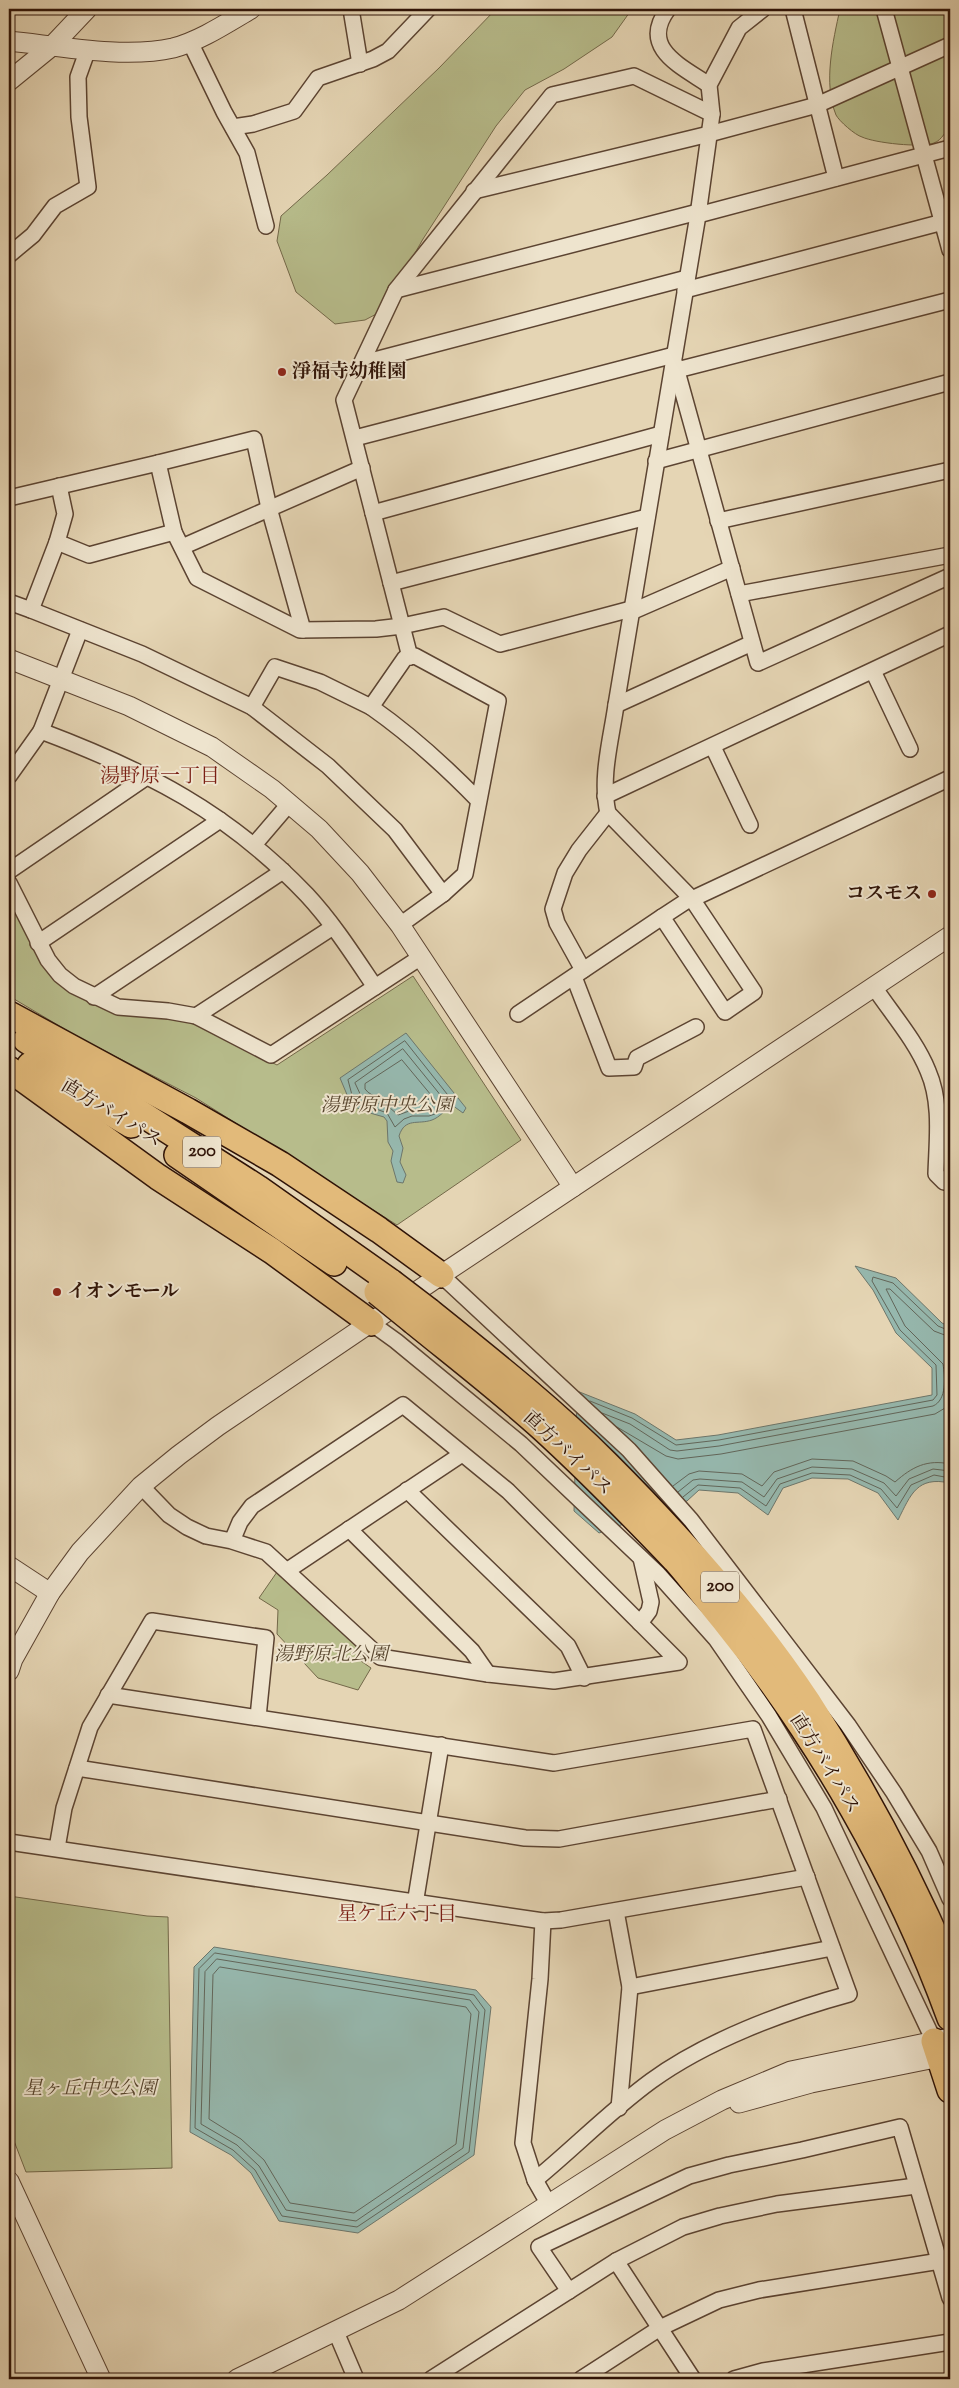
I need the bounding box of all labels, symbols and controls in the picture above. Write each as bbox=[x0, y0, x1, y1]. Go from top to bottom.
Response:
place label: 淨福寺幼稚園 bbox=[292, 359, 406, 386]
marker: 淨福寺幼稚園 bbox=[276, 366, 288, 378]
district label: 湯野原一丁目 bbox=[100, 763, 220, 792]
place label: コスモス bbox=[846, 881, 922, 908]
marker: コスモス bbox=[926, 888, 938, 900]
street label: 直方バイパス bbox=[55, 1073, 167, 1155]
park label: 湯野原中央公園 bbox=[320, 1093, 456, 1120]
road number: 200 bbox=[183, 1136, 221, 1168]
place label: イオンモール bbox=[67, 1279, 179, 1306]
marker: イオンモール bbox=[51, 1286, 63, 1298]
street label: 直方バイパス bbox=[516, 1405, 618, 1503]
road number: 200 bbox=[701, 1571, 739, 1602]
park label: 湯野原北公園 bbox=[274, 1642, 391, 1669]
street label: 直方バイパス bbox=[782, 1709, 866, 1819]
district label: 星ケ丘六丁目 bbox=[337, 1901, 457, 1930]
park label: 星ヶ丘中央公園 bbox=[23, 2076, 159, 2103]

